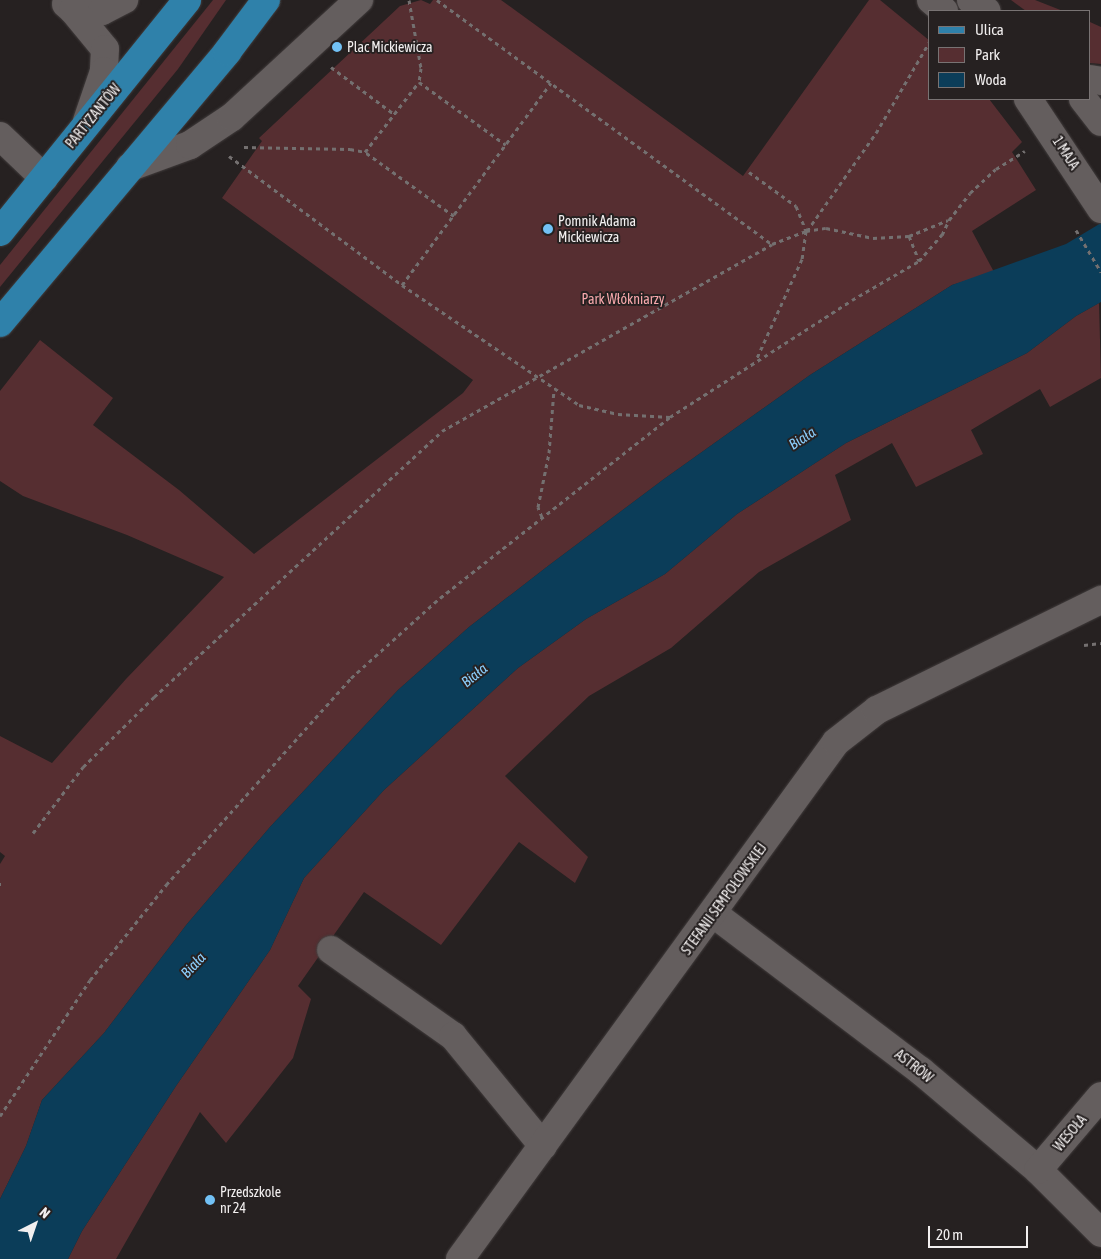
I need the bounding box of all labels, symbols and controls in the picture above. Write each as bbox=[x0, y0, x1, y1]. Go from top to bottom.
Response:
legend bbox=[928, 10, 1091, 100]
text: Ulica bbox=[975, 21, 1004, 38]
place label: Plac Mickiewicza bbox=[347, 39, 432, 55]
marker: Plac Mickiewicza bbox=[331, 41, 343, 53]
text: Park bbox=[975, 46, 1000, 63]
text: Woda bbox=[975, 71, 1007, 88]
street label: PARTYZANTÓW bbox=[62, 80, 124, 152]
street label: 1 MAJA bbox=[1049, 133, 1083, 173]
place label: Pomnik Adama Mickiewicza bbox=[558, 213, 636, 246]
marker: Pomnik Adama Mickiewicza bbox=[542, 223, 554, 235]
park label: Park Włókniarzy bbox=[581, 291, 665, 307]
water label: Biała bbox=[785, 423, 819, 453]
water label: Biała bbox=[457, 659, 491, 691]
street label: STEFANII SEMPOŁOWSKIEJ bbox=[678, 840, 770, 958]
water label: Biała bbox=[177, 949, 209, 981]
street label: ASTRÓW bbox=[892, 1046, 936, 1086]
street label: WESOŁA bbox=[1050, 1111, 1090, 1155]
place label: Przedszkole nr 24 bbox=[220, 1184, 281, 1216]
marker: Przedszkole nr 24 bbox=[204, 1194, 216, 1206]
north arrow bbox=[10, 1199, 60, 1249]
text: N bbox=[36, 1204, 53, 1221]
scale bar bbox=[931, 1216, 1031, 1248]
text: 20 m bbox=[936, 1226, 963, 1243]

